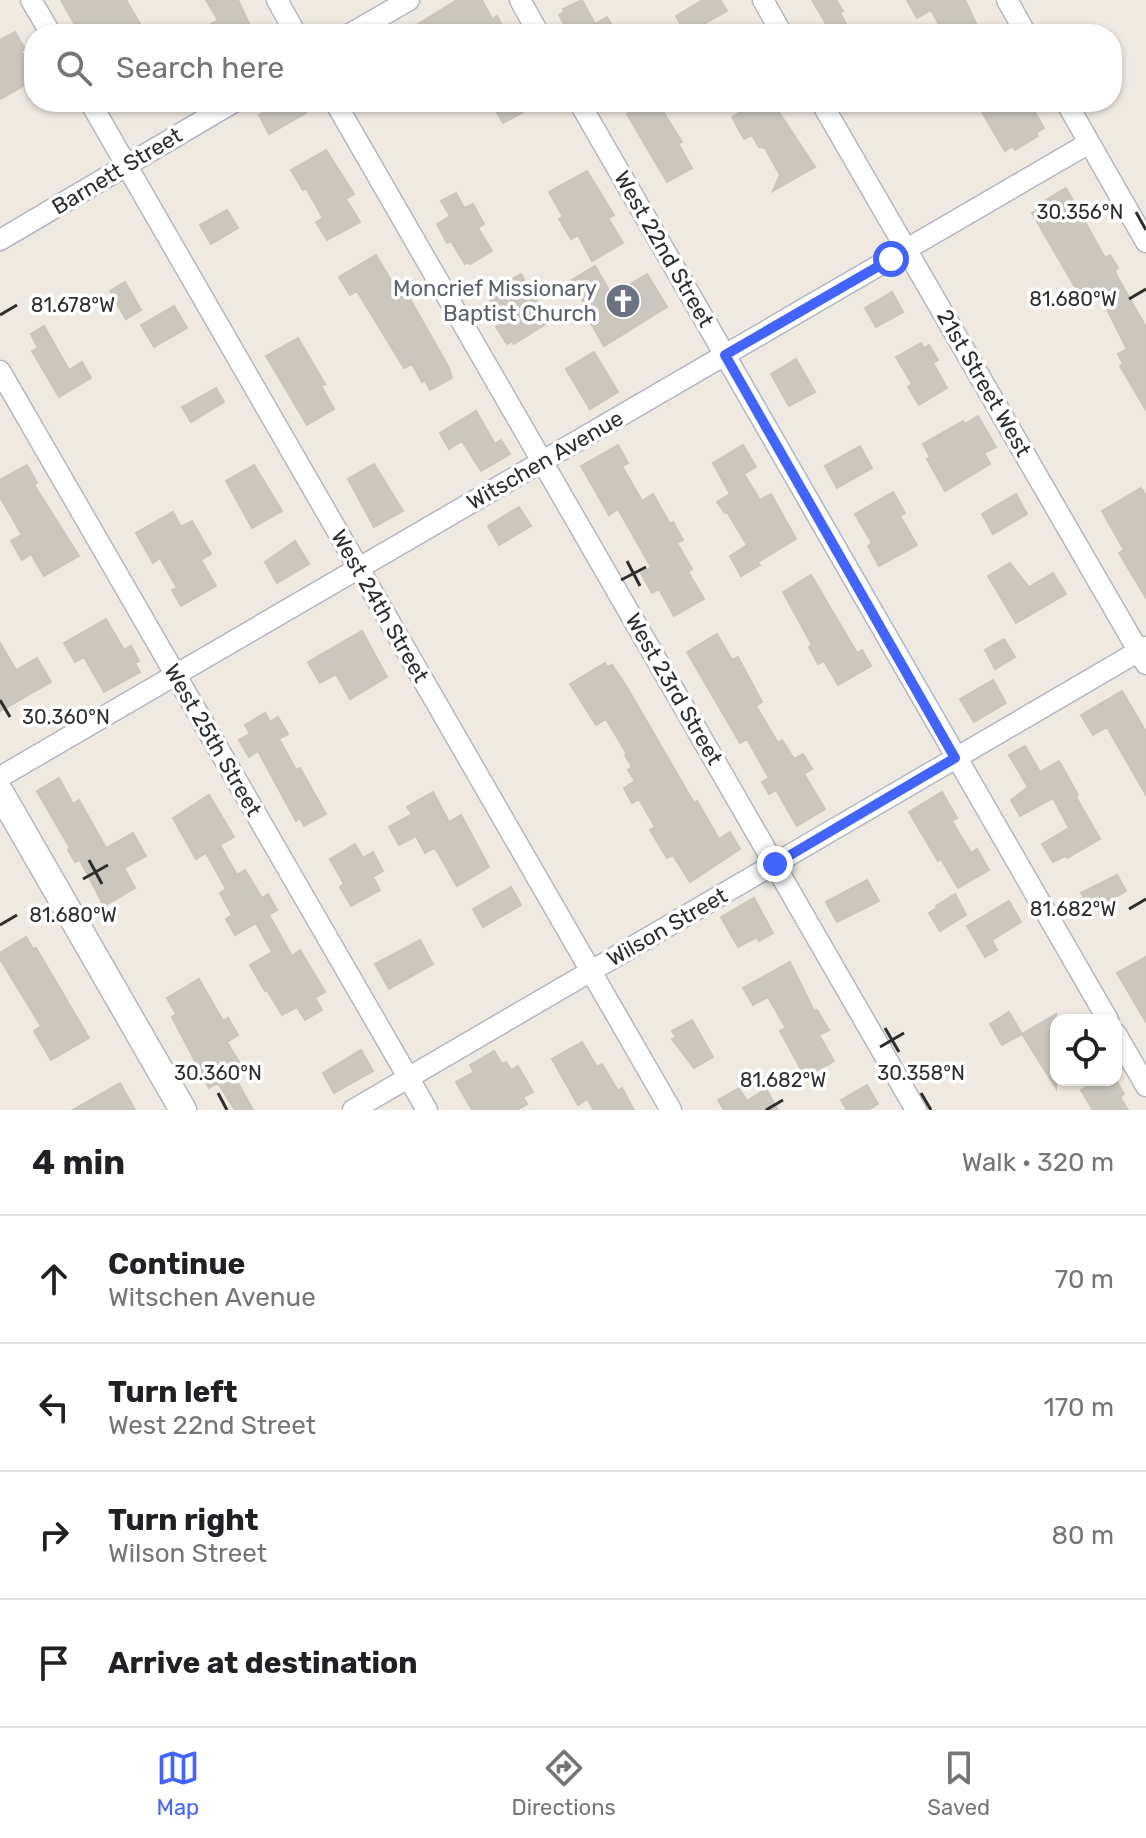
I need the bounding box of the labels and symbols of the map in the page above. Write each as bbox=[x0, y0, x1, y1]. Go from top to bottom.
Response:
street label: Barnett Street bbox=[47, 121, 187, 220]
street label: West 22nd Street bbox=[608, 166, 720, 332]
text: 30.356°N bbox=[1036, 200, 1124, 224]
route start bbox=[873, 241, 909, 277]
place label: Moncrief Missionary Baptist Church bbox=[393, 275, 597, 327]
church icon: Moncrief Missionary Baptist Church bbox=[604, 282, 642, 320]
text: 81.680°W bbox=[1029, 287, 1117, 311]
text: 81.678°W bbox=[31, 293, 115, 317]
street label: 21st Street West bbox=[931, 305, 1037, 462]
street label: Witschen Avenue bbox=[462, 404, 628, 516]
street label: West 24th Street bbox=[325, 525, 435, 688]
street label: West 23rd Street bbox=[620, 608, 729, 770]
street label: West 25th Street bbox=[158, 659, 268, 821]
text: 30.360°N bbox=[22, 705, 110, 729]
route end bbox=[757, 846, 793, 882]
street label: Wilson Street bbox=[602, 881, 732, 972]
text: 81.682°W bbox=[1030, 897, 1116, 921]
text: 81.680°W bbox=[29, 903, 117, 927]
text: 30.360°N bbox=[174, 1061, 262, 1085]
text: 30.358°N bbox=[877, 1061, 965, 1085]
text: 81.682°W bbox=[740, 1068, 826, 1092]

